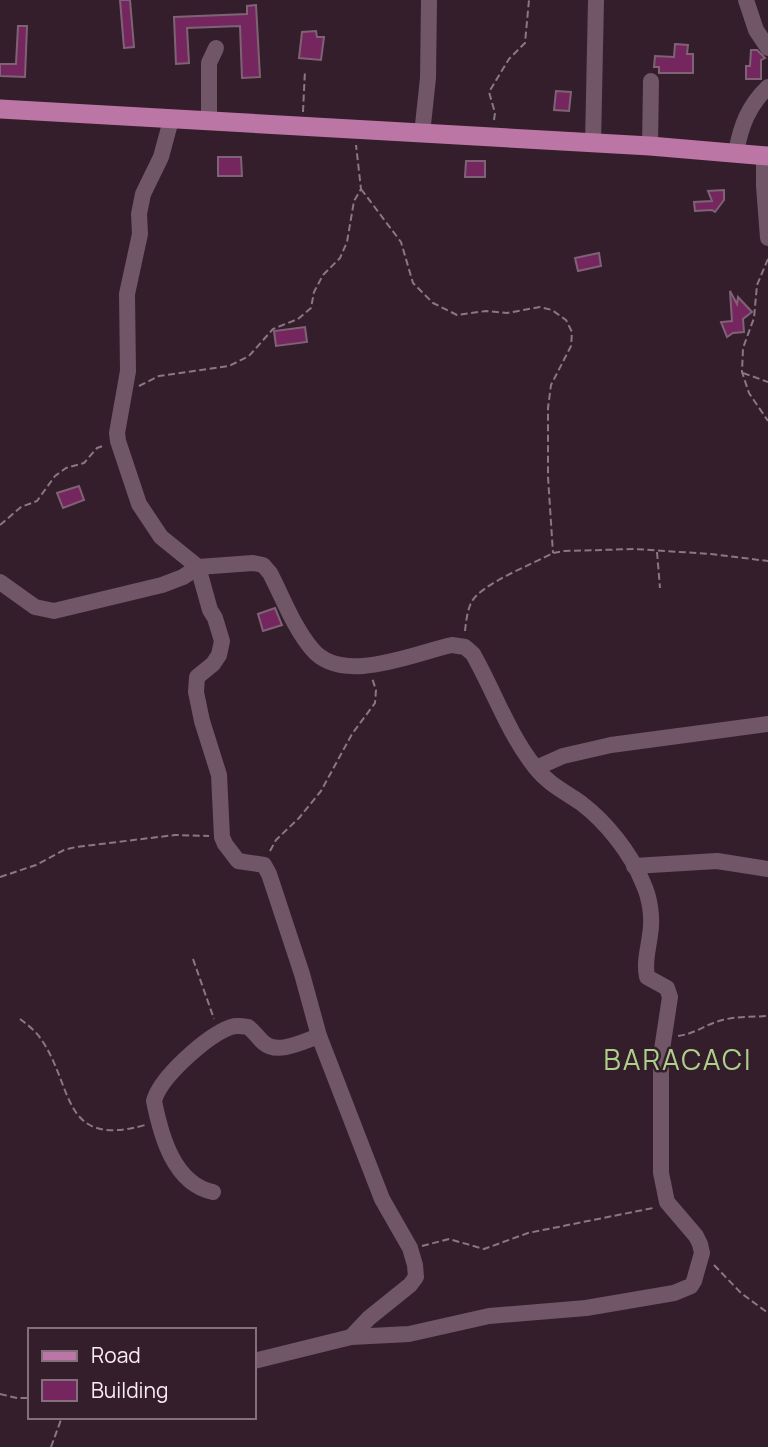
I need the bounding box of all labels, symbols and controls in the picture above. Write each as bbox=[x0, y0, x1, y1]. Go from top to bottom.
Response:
district label: BARACACI bbox=[604, 1040, 752, 1078]
legend bbox=[28, 1328, 256, 1419]
text: Road bbox=[91, 1341, 141, 1369]
text: Building bbox=[91, 1376, 168, 1404]

